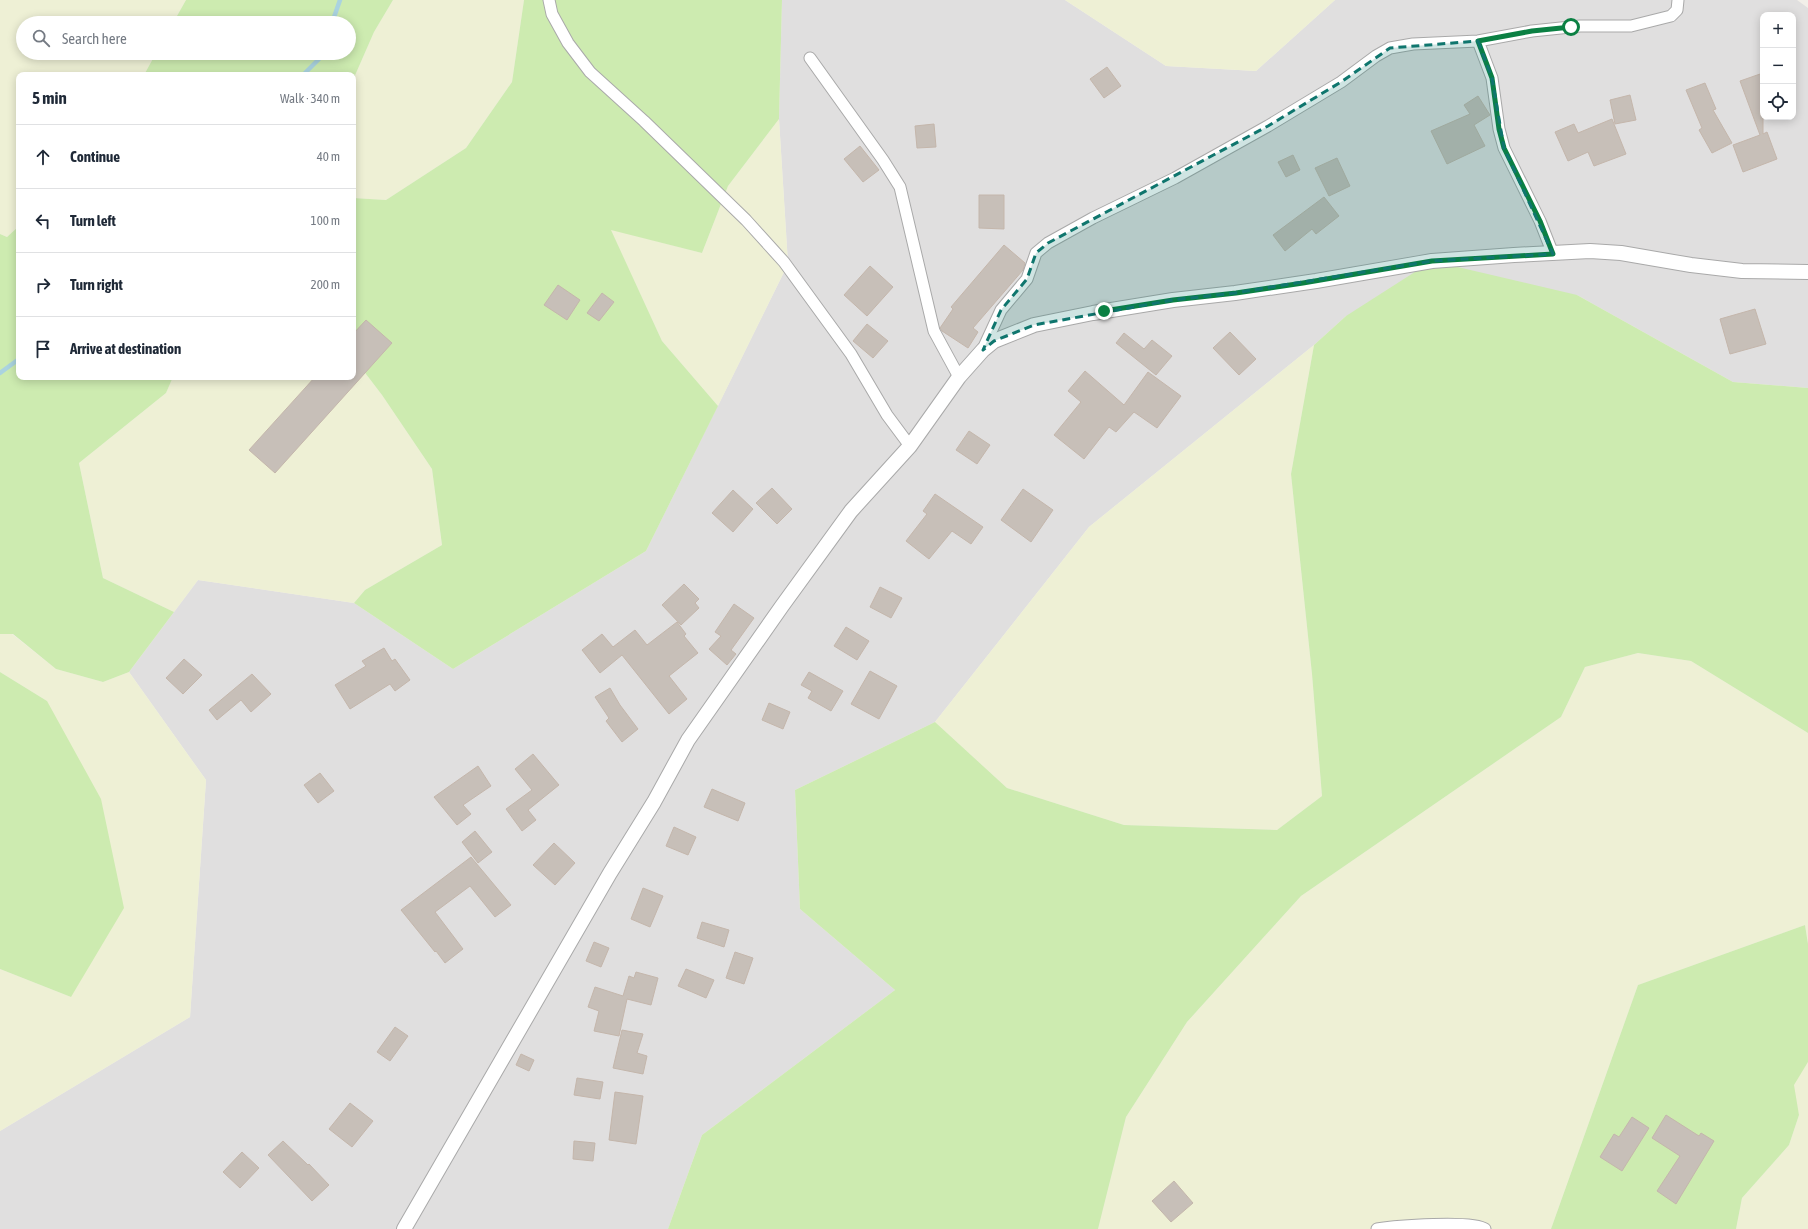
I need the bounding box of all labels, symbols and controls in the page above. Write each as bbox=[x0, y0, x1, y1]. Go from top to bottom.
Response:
map controls bbox=[1760, 12, 1796, 120]
button: + bbox=[1760, 12, 1796, 48]
search box bbox=[16, 16, 356, 60]
route start bbox=[1562, 18, 1580, 36]
icon: search bbox=[30, 27, 52, 49]
text: Search here bbox=[62, 30, 127, 47]
button: − bbox=[1760, 48, 1796, 84]
button: locate bbox=[1760, 84, 1796, 120]
text: 5 min bbox=[32, 88, 67, 108]
text: Walk · 340 m bbox=[280, 91, 340, 106]
icon: ahead bbox=[32, 146, 54, 168]
text: Continue bbox=[70, 148, 120, 165]
text: 40 m bbox=[317, 149, 340, 164]
icon: left bbox=[32, 210, 54, 232]
text: Turn left bbox=[70, 212, 116, 229]
text: 100 m bbox=[311, 213, 340, 228]
icon: right bbox=[32, 274, 54, 296]
text: Turn right bbox=[70, 276, 123, 293]
text: 200 m bbox=[311, 277, 340, 292]
route end bbox=[1095, 302, 1113, 320]
icon: arrive bbox=[32, 338, 54, 360]
text: Arrive at destination bbox=[70, 340, 181, 357]

